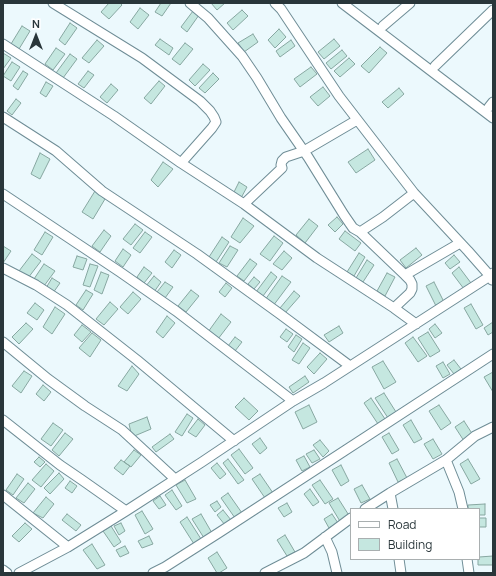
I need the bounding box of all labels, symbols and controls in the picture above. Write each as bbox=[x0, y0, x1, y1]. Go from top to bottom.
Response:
north arrow bbox=[16, 16, 56, 56]
text: N bbox=[32, 16, 40, 31]
legend bbox=[350, 508, 480, 560]
text: Road bbox=[388, 516, 416, 533]
text: Building bbox=[388, 536, 432, 553]

